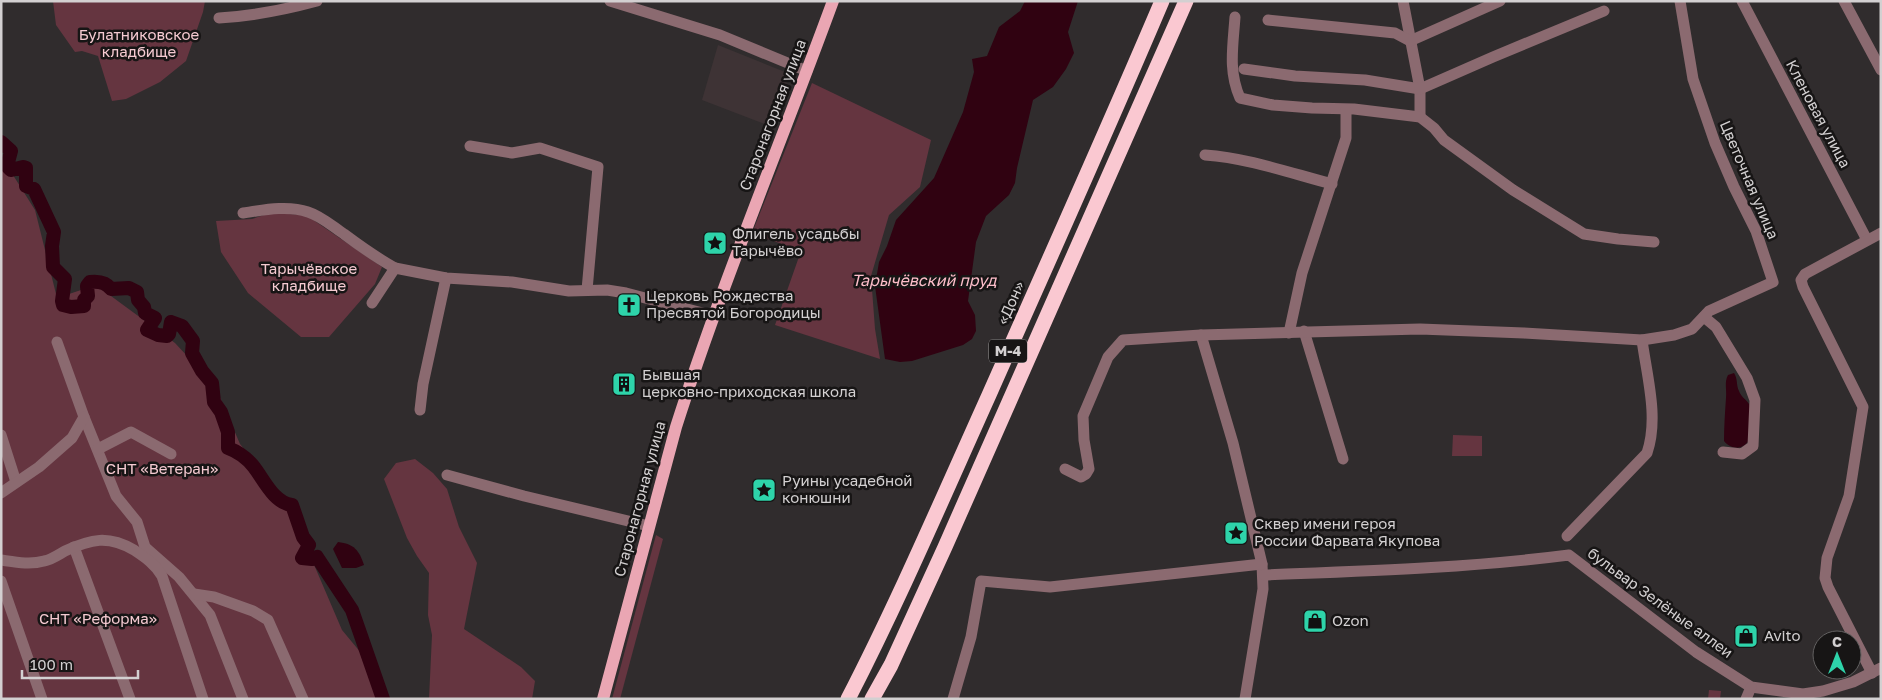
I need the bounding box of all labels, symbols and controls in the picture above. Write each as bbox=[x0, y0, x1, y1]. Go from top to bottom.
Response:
park label: Булатниковское кладбище bbox=[79, 25, 199, 60]
street label: Старонагорная улица bbox=[735, 37, 809, 193]
street label: Кленовая улица bbox=[1783, 56, 1855, 171]
street label: Цветочная улица bbox=[1717, 118, 1783, 242]
place label: Флигель усадьбы Тарычёво bbox=[732, 224, 860, 259]
place icon: Флигель усадьбы Тарычёво bbox=[702, 230, 728, 256]
park label: Тарычёвское кладбище bbox=[261, 259, 357, 294]
water label: Тарычёвский пруд bbox=[852, 270, 998, 290]
street label: «Дон» bbox=[993, 278, 1028, 327]
place label: Церковь Рождества Пресвятой Богородицы bbox=[646, 286, 821, 321]
church icon: Церковь Рождества Пресвятой Богородицы bbox=[616, 292, 642, 318]
road number: М-4 bbox=[989, 340, 1027, 362]
place label: Бывшая церковно-приходская школа bbox=[642, 365, 856, 400]
building icon: Бывшая церковно-приходская школа bbox=[611, 371, 637, 397]
street label: Старонагорная улица bbox=[610, 419, 668, 579]
park label: СНТ «Ветеран» bbox=[106, 459, 218, 477]
place label: Руины усадебной конюшни bbox=[782, 471, 912, 506]
place icon: Руины усадебной конюшни bbox=[751, 477, 777, 503]
place label: Сквер имени героя России Фарвата Якупова bbox=[1254, 514, 1440, 549]
place icon: Сквер имени героя России Фарвата Якупова bbox=[1223, 520, 1249, 546]
street label: бульвар Зелёные аллеи bbox=[1584, 543, 1737, 661]
shop icon: Ozon bbox=[1302, 608, 1328, 634]
park label: СНТ «Реформа» bbox=[39, 609, 157, 627]
place label: Ozon bbox=[1332, 611, 1369, 629]
shop icon: Avito bbox=[1733, 623, 1759, 649]
place label: Avito bbox=[1764, 626, 1801, 644]
north arrow bbox=[1812, 630, 1862, 680]
text: С bbox=[1832, 633, 1842, 650]
scale bar bbox=[22, 648, 139, 680]
text: 100 m bbox=[30, 655, 73, 673]

